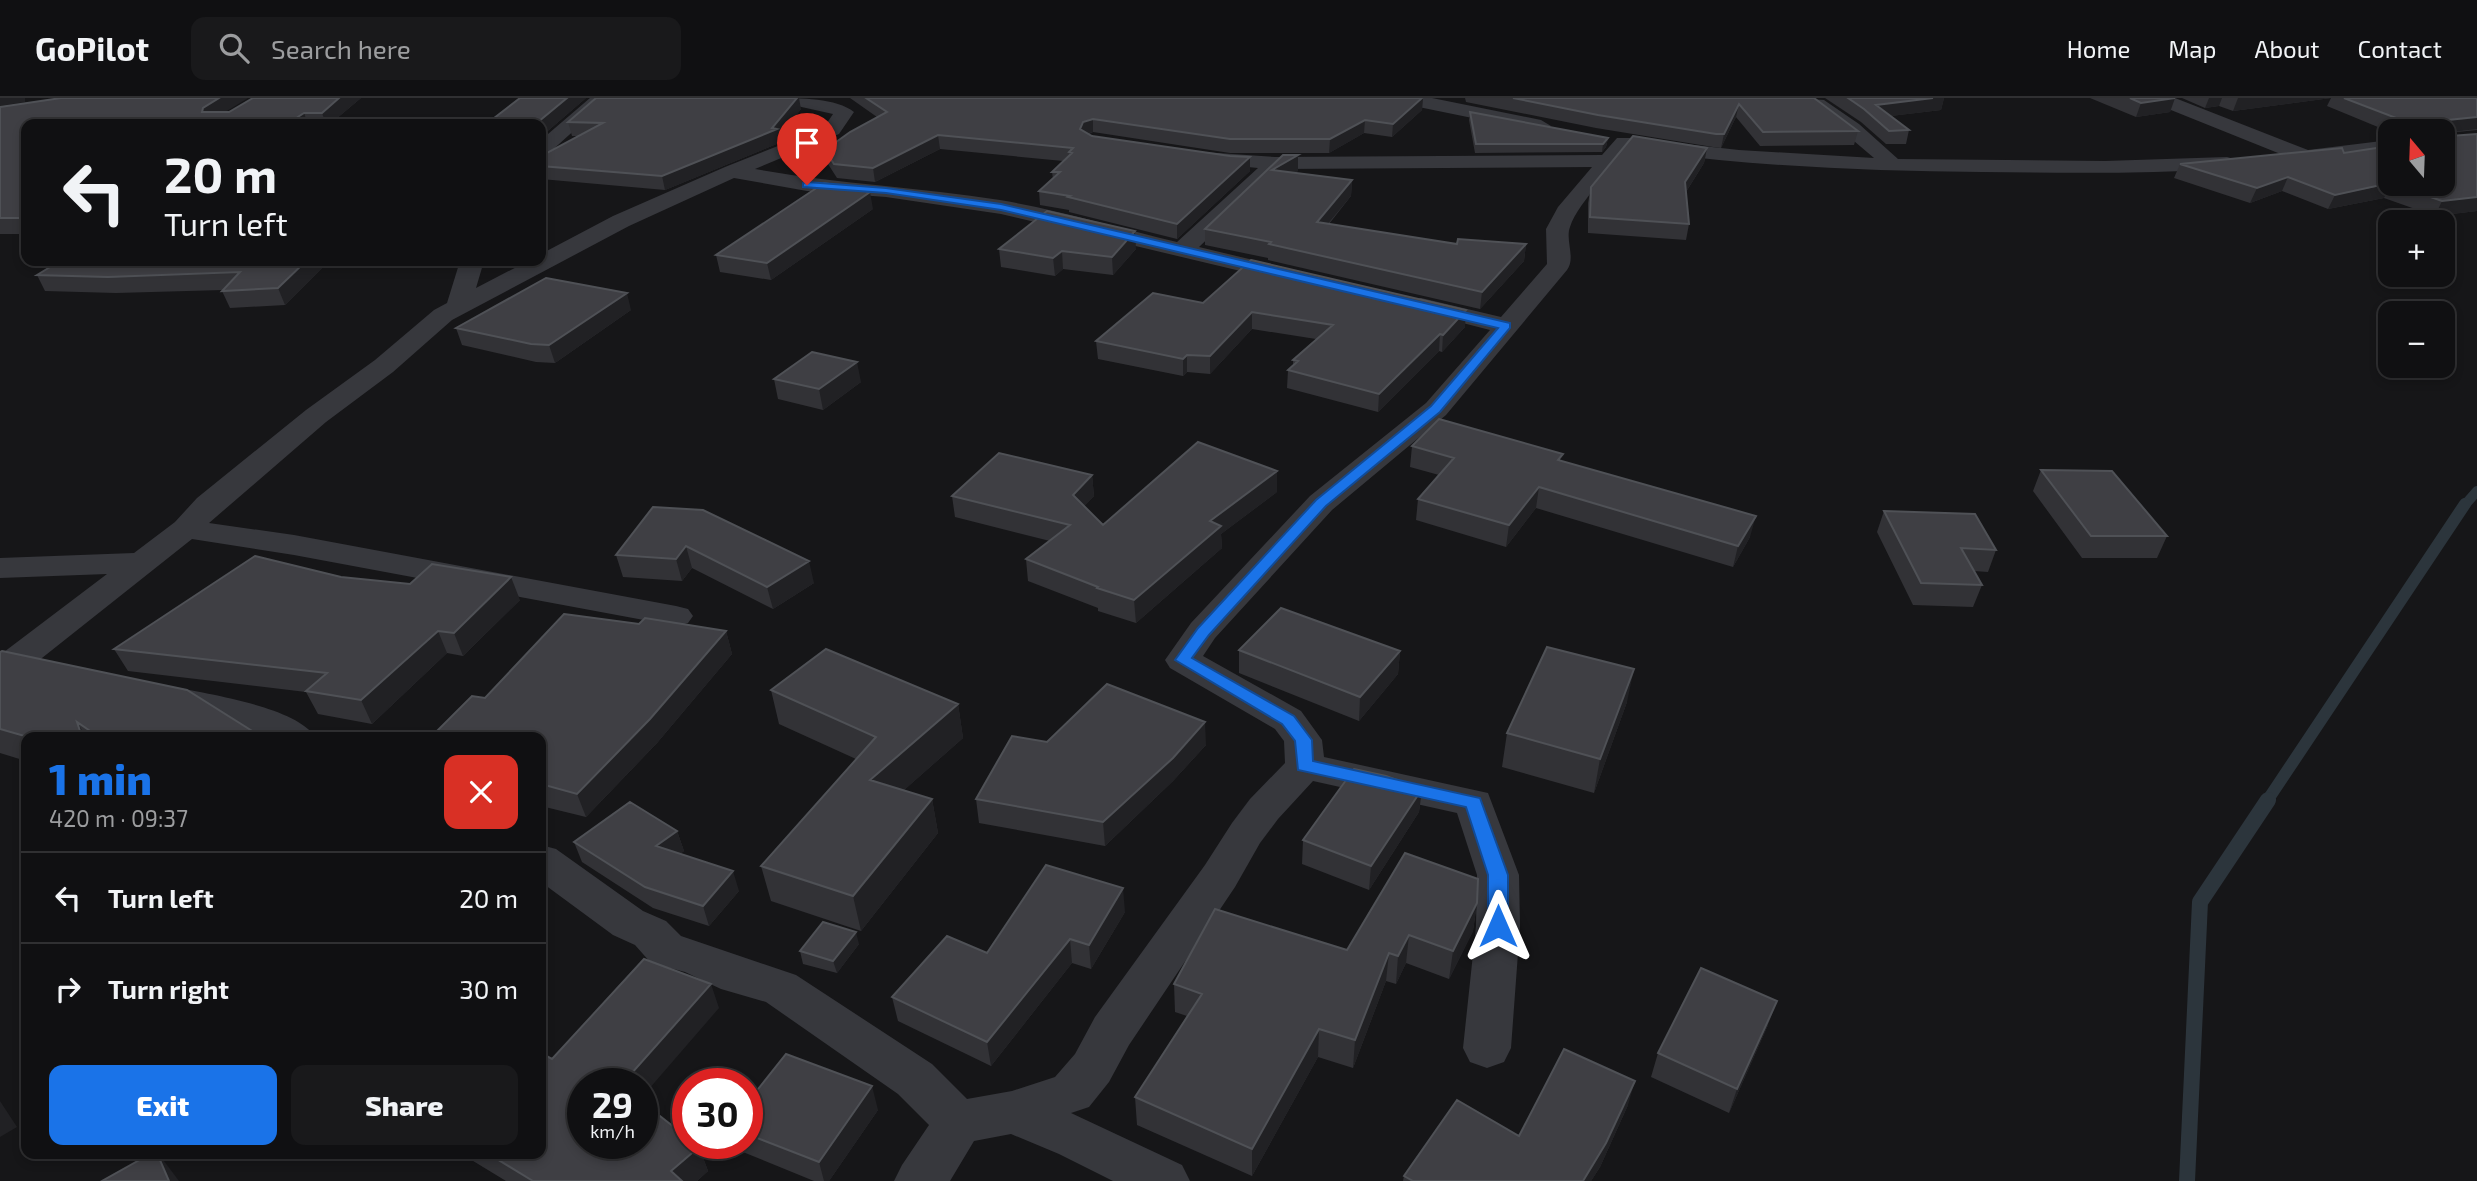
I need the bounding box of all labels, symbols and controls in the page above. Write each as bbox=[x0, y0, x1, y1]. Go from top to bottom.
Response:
search box bbox=[191, 17, 681, 80]
text: GoPilot bbox=[35, 28, 149, 68]
icon: search bbox=[215, 29, 253, 67]
text: Search here bbox=[271, 33, 411, 64]
text: Home bbox=[2067, 34, 2130, 63]
text: Map bbox=[2168, 34, 2216, 63]
text: About bbox=[2254, 34, 2320, 63]
text: Contact bbox=[2358, 34, 2442, 63]
pin bbox=[777, 113, 837, 185]
north arrow bbox=[2378, 119, 2455, 196]
map controls bbox=[2378, 119, 2455, 378]
icon: arrive bbox=[788, 124, 826, 162]
text: 20 m bbox=[164, 144, 277, 203]
icon: left bbox=[49, 147, 140, 238]
text: Turn left bbox=[164, 204, 288, 242]
button: + bbox=[2378, 210, 2455, 287]
button: − bbox=[2378, 301, 2455, 378]
text: 1 min bbox=[49, 753, 152, 803]
button: close bbox=[444, 755, 518, 829]
text: 420 m · 09:37 bbox=[49, 804, 188, 832]
icon: left bbox=[49, 879, 87, 917]
text: Turn left bbox=[108, 882, 214, 913]
text: 20 m bbox=[459, 882, 518, 913]
position arrow bbox=[1461, 889, 1535, 963]
icon: right bbox=[49, 970, 87, 1008]
text: Turn right bbox=[108, 973, 229, 1004]
text: 30 m bbox=[459, 973, 518, 1004]
button: Exit bbox=[49, 1065, 277, 1145]
button: Share bbox=[291, 1065, 518, 1145]
speed limit sign: 30 bbox=[672, 1068, 763, 1159]
text: 29 bbox=[592, 1083, 633, 1125]
text: km/h bbox=[590, 1120, 635, 1142]

